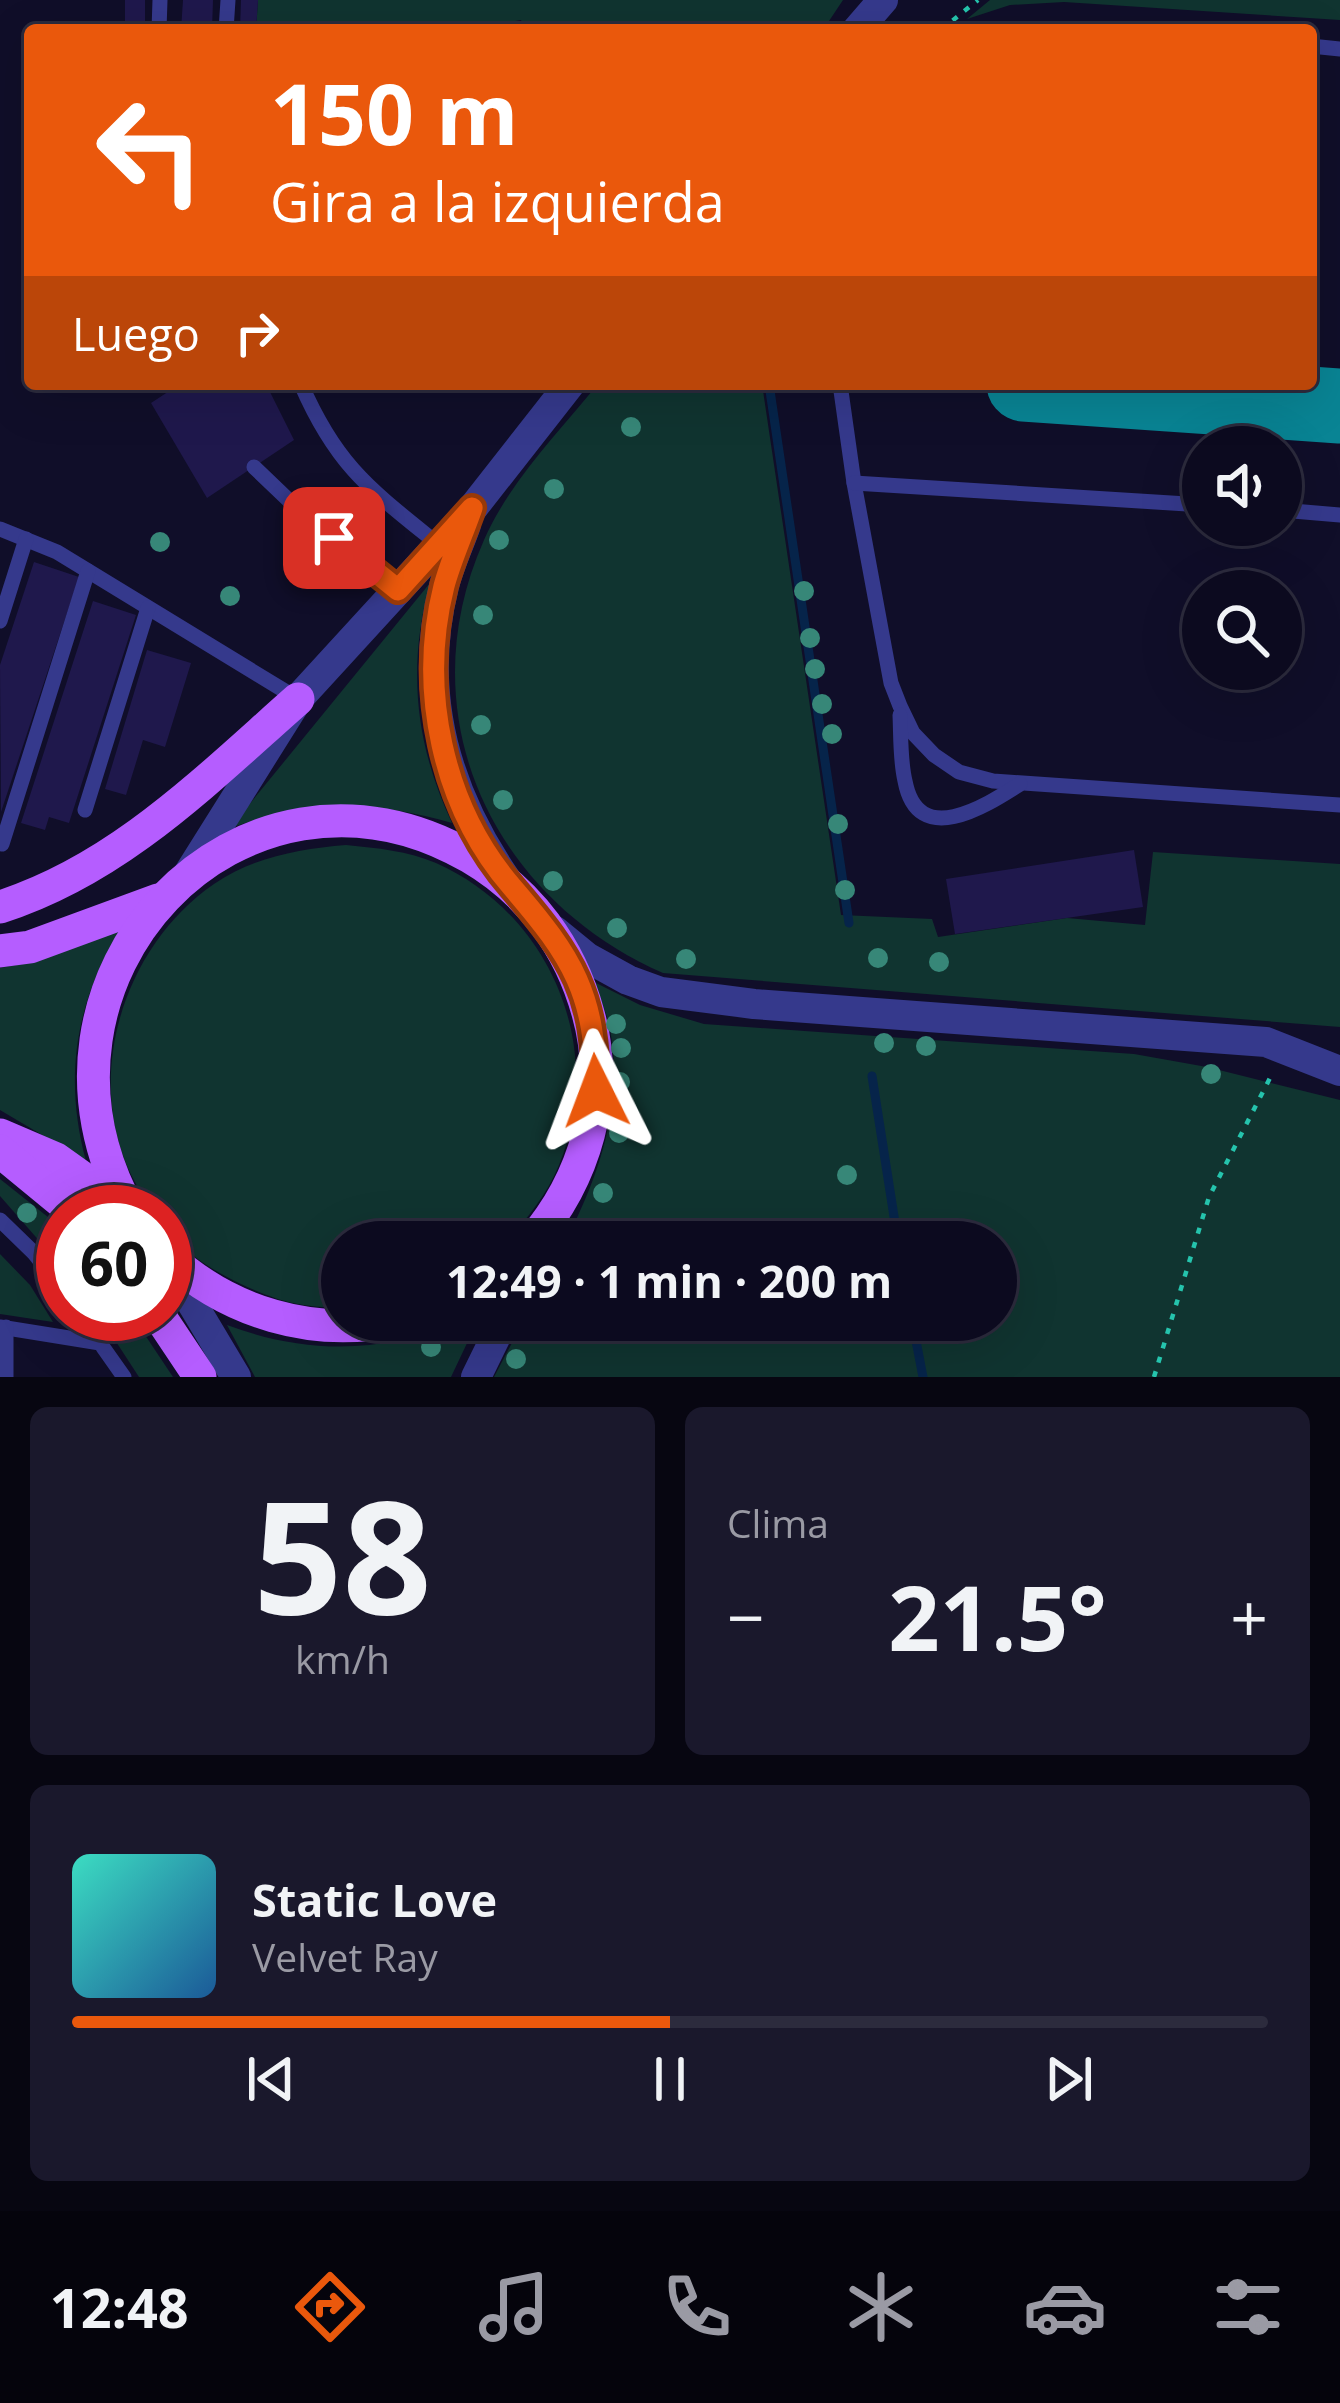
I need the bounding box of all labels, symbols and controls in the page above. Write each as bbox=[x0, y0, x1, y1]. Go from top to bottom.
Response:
text: 150 m bbox=[270, 55, 518, 170]
icon: left bbox=[72, 72, 228, 228]
text: Gira a la izquierda bbox=[270, 164, 725, 238]
icon: right bbox=[224, 300, 290, 366]
text: Luego bbox=[72, 303, 200, 364]
map controls bbox=[1182, 426, 1302, 690]
button: sound bbox=[1182, 426, 1302, 546]
pin bbox=[283, 487, 385, 589]
icon: arrive bbox=[301, 505, 367, 571]
button: search bbox=[1182, 570, 1302, 690]
position arrow bbox=[533, 1028, 659, 1154]
speed limit sign: 60 bbox=[36, 1185, 192, 1341]
text: 12:49 · 1 min · 200 m bbox=[446, 1250, 892, 1311]
text: 58 bbox=[253, 1447, 432, 1660]
text: Clima bbox=[727, 1496, 829, 1549]
text: 21.5° bbox=[888, 1555, 1107, 1677]
text: − bbox=[727, 1571, 765, 1661]
text: + bbox=[1230, 1571, 1268, 1661]
text: km/h bbox=[295, 1632, 390, 1685]
text: Static Love bbox=[252, 1869, 497, 1930]
text: Velvet Ray bbox=[252, 1930, 438, 1983]
icon: previous bbox=[238, 2046, 304, 2112]
icon: pause bbox=[637, 2046, 703, 2112]
icon: next bbox=[1036, 2046, 1102, 2112]
icon: directions bbox=[288, 2265, 372, 2349]
icon: music bbox=[472, 2265, 556, 2349]
icon: phone bbox=[655, 2265, 739, 2349]
icon: climate bbox=[839, 2265, 923, 2349]
icon: car bbox=[1023, 2265, 1107, 2349]
icon: filters bbox=[1206, 2265, 1290, 2349]
text: 12:48 bbox=[50, 2270, 189, 2344]

